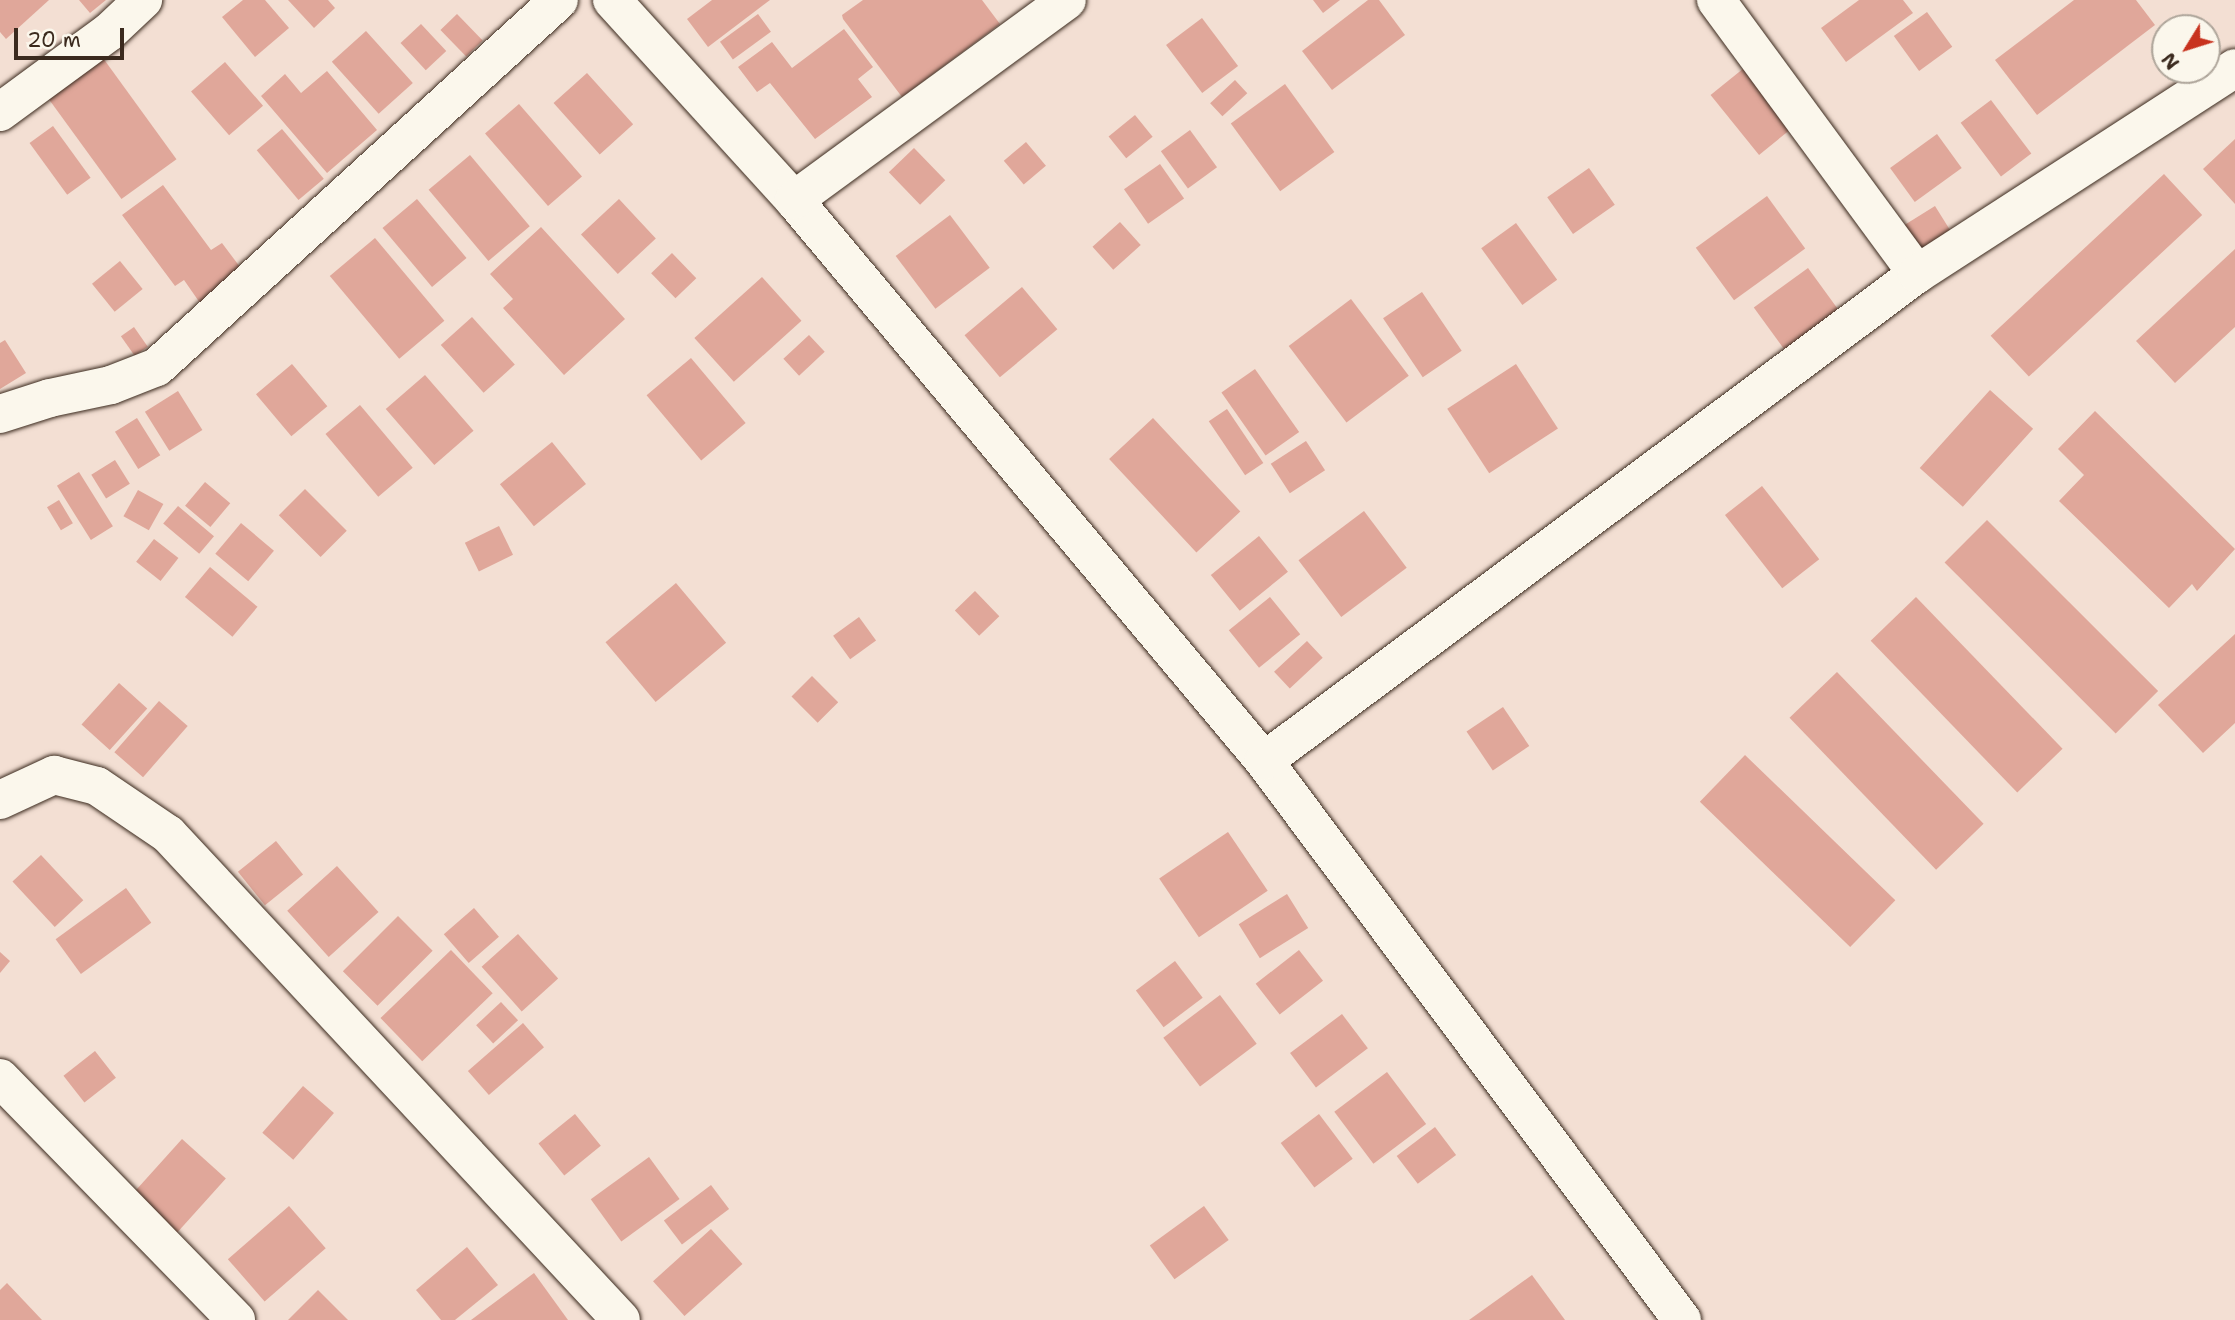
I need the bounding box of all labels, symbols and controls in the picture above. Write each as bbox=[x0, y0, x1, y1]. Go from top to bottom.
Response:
scale bar bbox=[18, 14, 128, 58]
north arrow bbox=[2151, 14, 2221, 84]
text: 20 m bbox=[27, 26, 81, 54]
text: N bbox=[2156, 47, 2185, 75]

